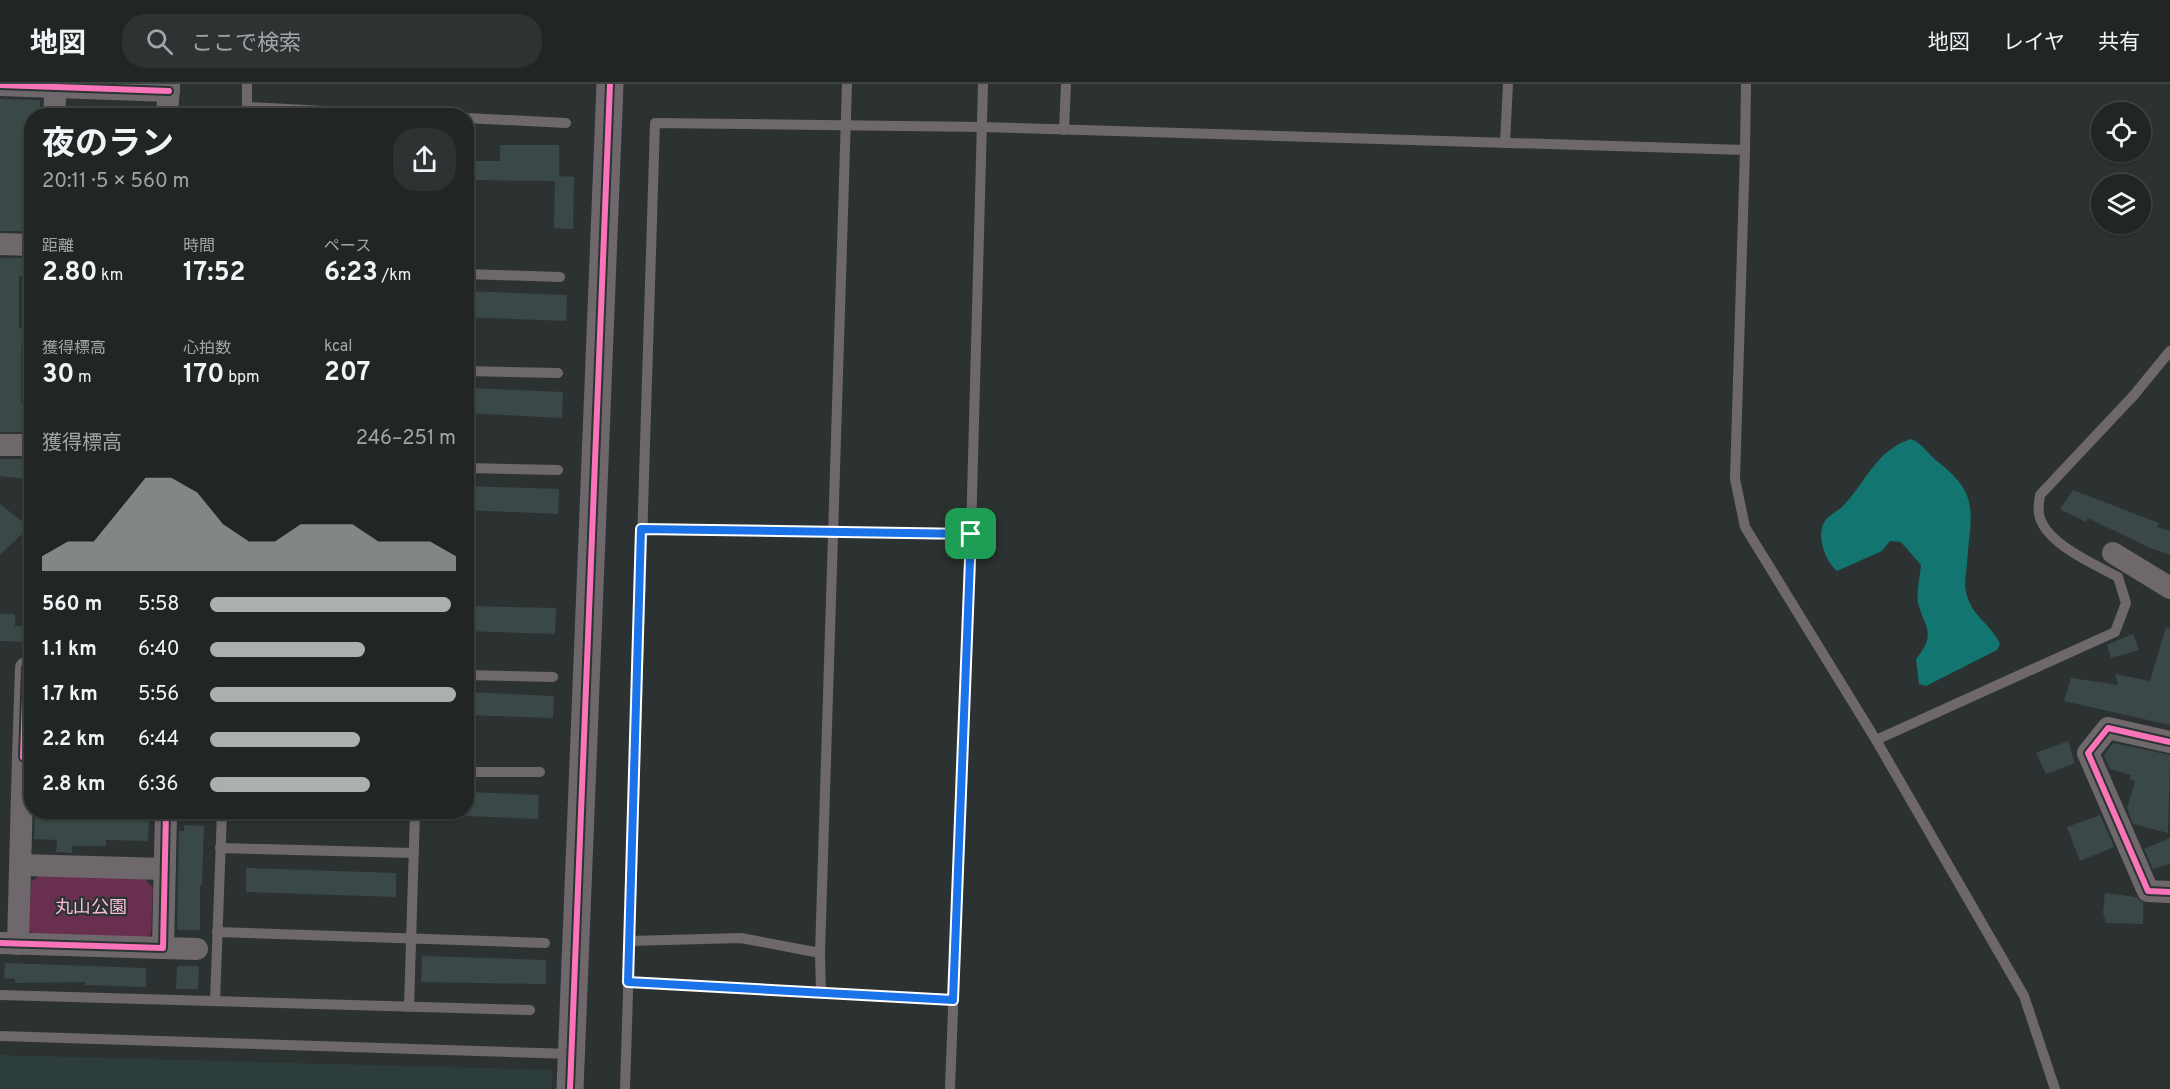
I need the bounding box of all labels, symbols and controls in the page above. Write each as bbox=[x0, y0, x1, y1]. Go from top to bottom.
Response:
search box bbox=[122, 14, 542, 68]
icon: search bbox=[143, 25, 176, 58]
text: 地図 bbox=[30, 27, 86, 63]
text: 地図 bbox=[1928, 30, 1970, 57]
text: レイヤ bbox=[2003, 30, 2065, 57]
text: 共有 bbox=[2098, 30, 2140, 57]
text: ここで検索 bbox=[191, 31, 301, 58]
map controls bbox=[2091, 102, 2151, 234]
button: locate bbox=[2091, 102, 2151, 162]
text: 夜のラン bbox=[42, 125, 174, 167]
button: share bbox=[393, 128, 456, 191]
text: 20:11 · 5 × 560 m bbox=[42, 169, 189, 195]
button: layers bbox=[2091, 174, 2151, 234]
text: 距離 bbox=[42, 237, 74, 257]
text: 時間 bbox=[183, 237, 215, 257]
text: ペース bbox=[324, 237, 371, 257]
text: 2.80 bbox=[42, 257, 97, 290]
text: 17:52 bbox=[183, 257, 245, 290]
text: 6:23 bbox=[324, 257, 378, 290]
text: km bbox=[97, 266, 123, 286]
text: /km bbox=[378, 266, 411, 286]
text: kcal bbox=[324, 337, 352, 357]
text: 獲得標高 bbox=[42, 339, 106, 359]
text: 心拍数 bbox=[183, 339, 231, 359]
text: 207 bbox=[324, 357, 370, 390]
text: 30 bbox=[42, 359, 74, 392]
text: 170 bbox=[183, 359, 224, 392]
text: m bbox=[74, 368, 92, 388]
text: bpm bbox=[224, 368, 260, 388]
text: 246–251 m bbox=[356, 426, 456, 452]
text: 獲得標高 bbox=[42, 431, 122, 457]
pin bbox=[945, 508, 996, 559]
icon: arrive bbox=[954, 517, 987, 550]
text: 560 m bbox=[42, 592, 102, 618]
text: 5:58 bbox=[138, 592, 180, 618]
text: 1.1 km bbox=[42, 637, 97, 663]
text: 6:40 bbox=[138, 637, 180, 663]
text: 1.7 km bbox=[42, 682, 98, 708]
text: 5:56 bbox=[138, 682, 179, 708]
text: 2.2 km bbox=[42, 727, 105, 753]
text: 6:44 bbox=[138, 727, 179, 753]
text: 2.8 km bbox=[42, 772, 105, 798]
text: 6:36 bbox=[138, 772, 178, 798]
park label: 丸山公園 bbox=[55, 897, 127, 920]

